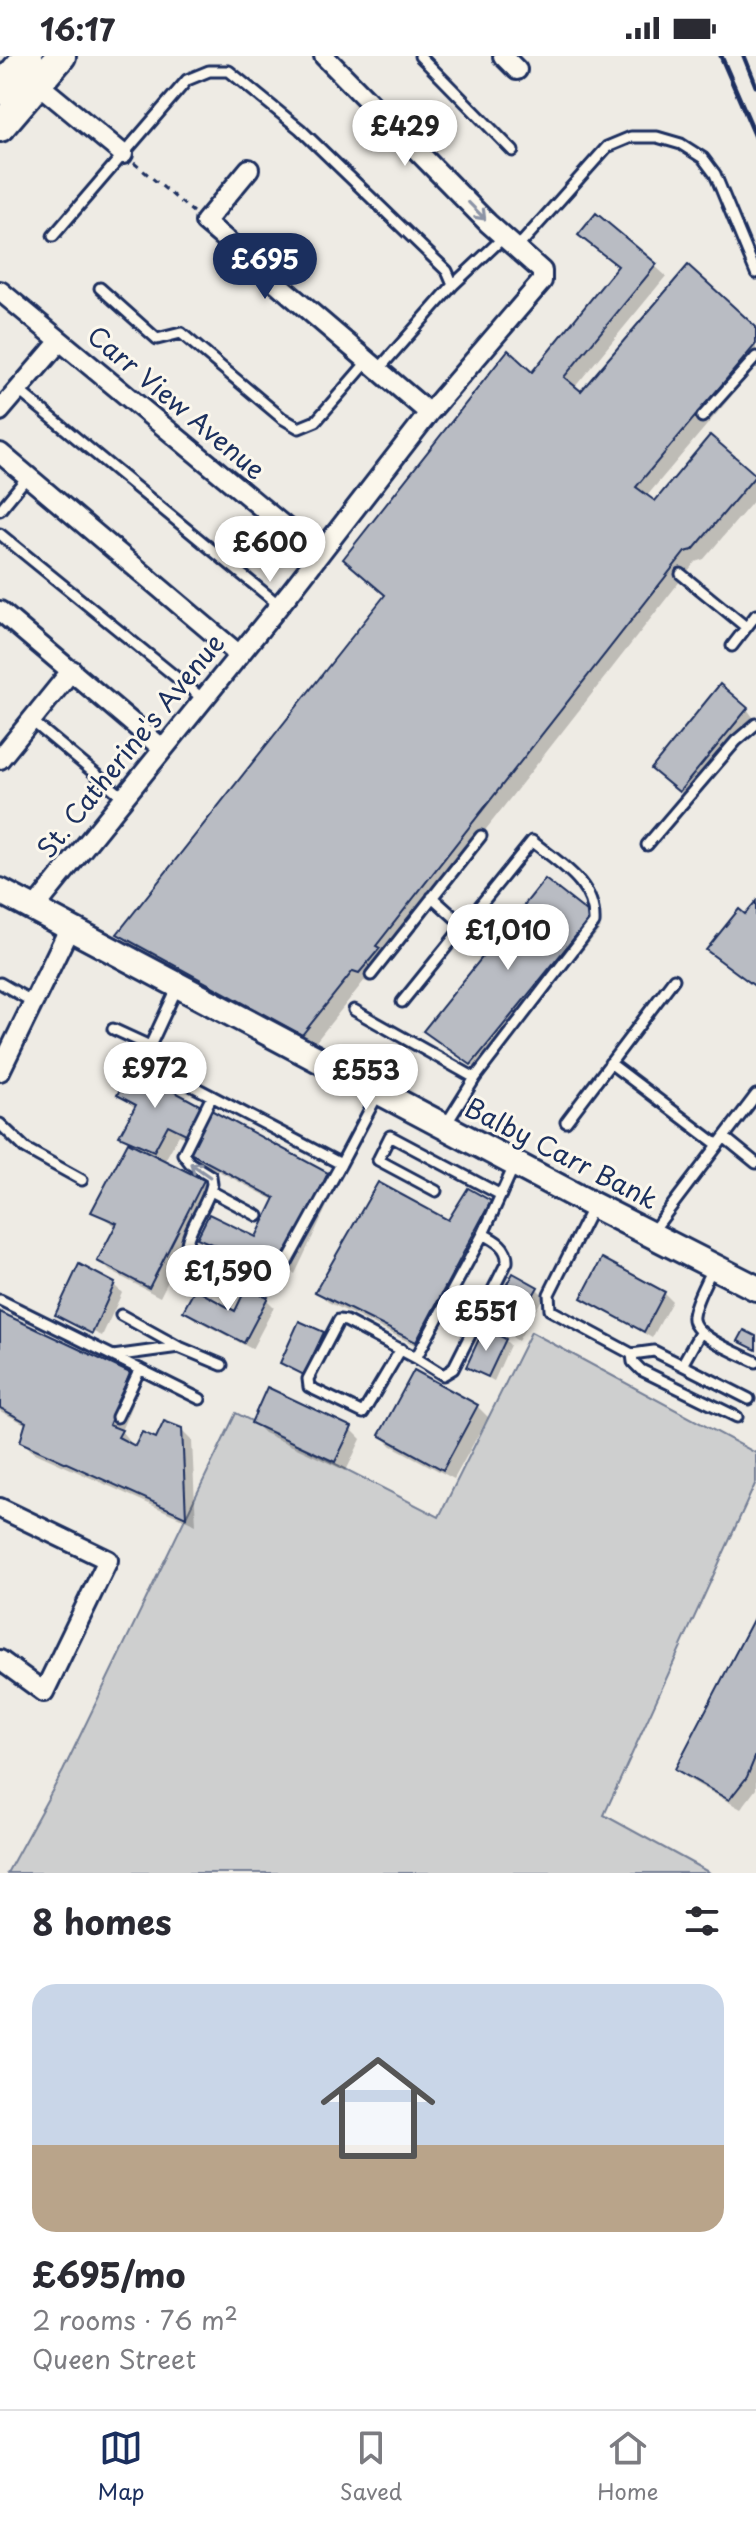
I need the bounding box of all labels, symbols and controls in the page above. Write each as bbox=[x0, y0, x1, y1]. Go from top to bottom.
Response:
text: 16:17 bbox=[40, 6, 115, 51]
pin: £429 bbox=[358, 100, 452, 168]
text: £429 bbox=[370, 106, 440, 145]
one-way arrow bbox=[467, 201, 486, 220]
pin: £695 bbox=[218, 233, 312, 301]
text: £695 bbox=[231, 239, 299, 278]
street label: Carr View Avenue bbox=[79, 316, 275, 488]
pin: £600 bbox=[223, 516, 317, 584]
text: £600 bbox=[232, 522, 308, 561]
street label: St. Catherine's Avenue bbox=[27, 624, 233, 866]
pin: £1,010 bbox=[443, 904, 573, 972]
text: £1,010 bbox=[465, 910, 551, 949]
pin: £972 bbox=[108, 1042, 202, 1110]
pin: £553 bbox=[319, 1044, 413, 1112]
text: £972 bbox=[122, 1048, 188, 1087]
text: £553 bbox=[332, 1050, 400, 1089]
street label: Balby Carr Bank bbox=[458, 1087, 665, 1218]
one-way arrow bbox=[189, 1162, 211, 1178]
pin: £1,590 bbox=[163, 1245, 293, 1313]
text: £1,590 bbox=[184, 1251, 272, 1290]
pin: £551 bbox=[439, 1285, 533, 1353]
text: £551 bbox=[455, 1291, 517, 1330]
text: 8 homes bbox=[32, 1895, 172, 1947]
icon: filters bbox=[680, 1899, 724, 1943]
icon: home bbox=[306, 2036, 450, 2180]
text: £695/mo bbox=[32, 2248, 186, 2300]
text: 2 rooms · 76 m² bbox=[32, 2300, 238, 2339]
text: Queen Street bbox=[32, 2339, 196, 2378]
tab: Map bbox=[98, 2426, 145, 2507]
tab: Saved bbox=[340, 2426, 402, 2507]
tab: Home bbox=[597, 2426, 658, 2507]

